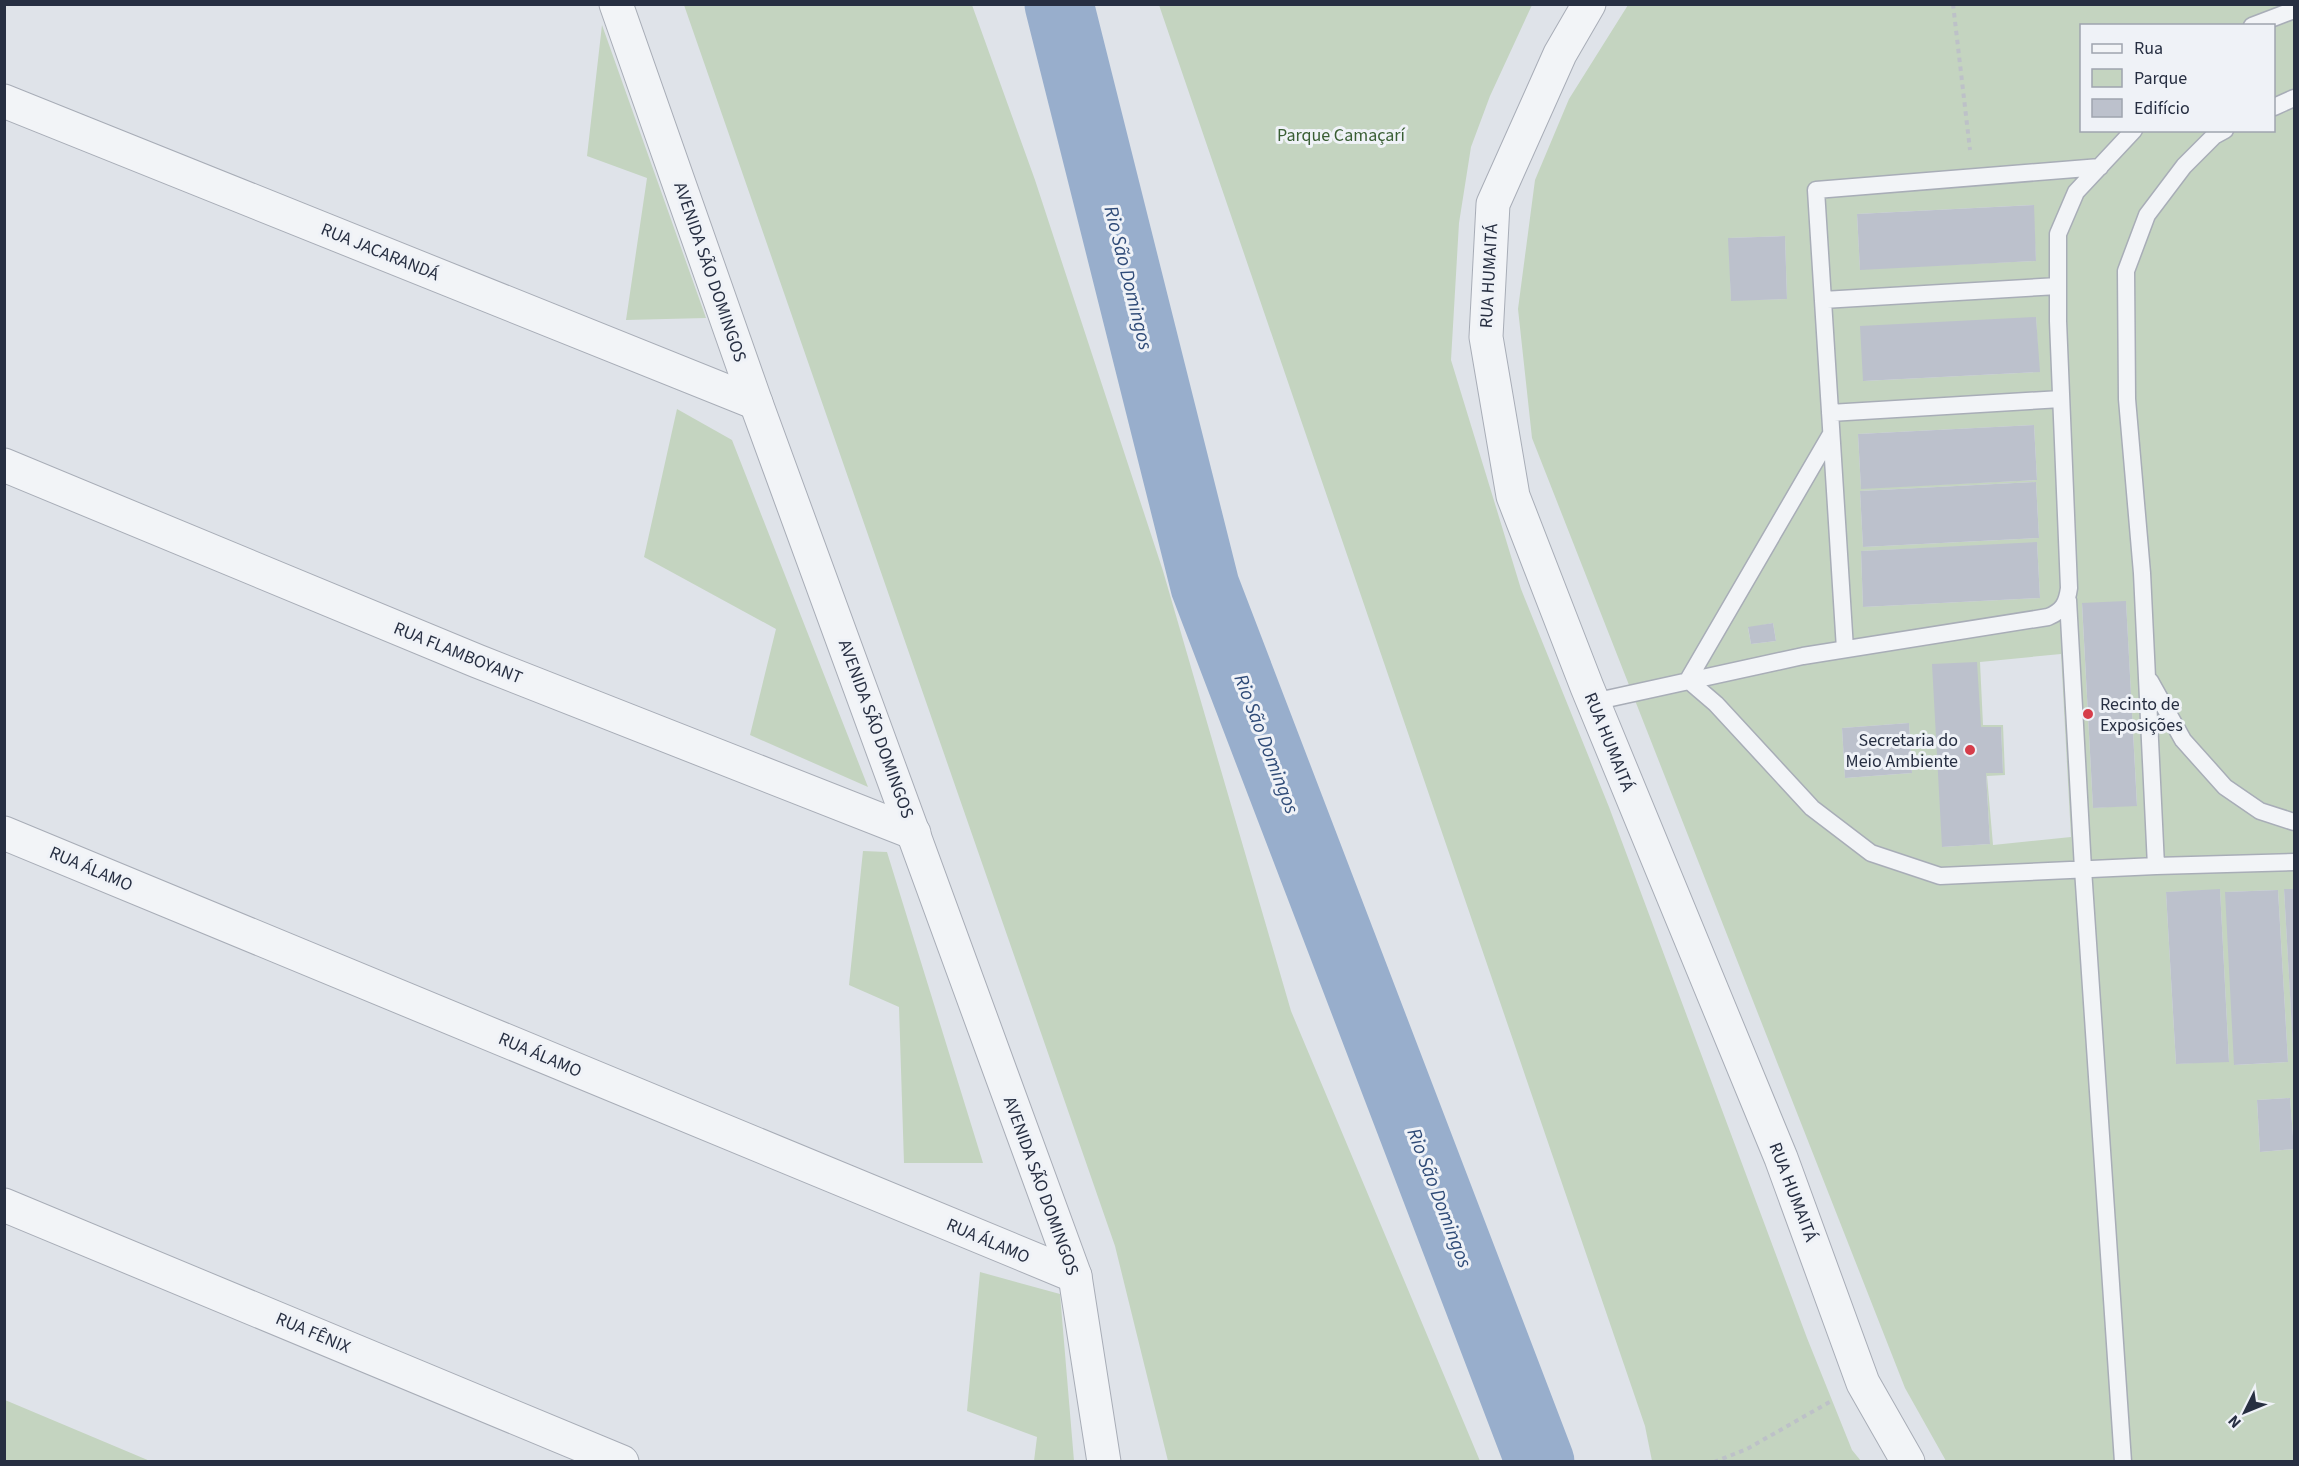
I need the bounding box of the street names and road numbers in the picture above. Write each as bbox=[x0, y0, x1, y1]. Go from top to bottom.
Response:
street label: AVENIDA SÃO DOMINGOS bbox=[667, 179, 753, 365]
street label: RUA JACARANDÁ bbox=[317, 217, 443, 287]
street label: RUA HUMAITÁ bbox=[1474, 223, 1504, 329]
street label: RUA FLAMBOYANT bbox=[390, 616, 527, 690]
street label: AVENIDA SÃO DOMINGOS bbox=[832, 636, 920, 822]
street label: RUA HUMAITÁ bbox=[1578, 689, 1640, 795]
street label: RUA ÁLAMO bbox=[45, 840, 137, 898]
street label: RUA ÁLAMO bbox=[494, 1026, 586, 1084]
street label: AVENIDA SÃO DOMINGOS bbox=[997, 1093, 1085, 1279]
street label: RUA HUMAITÁ bbox=[1763, 1139, 1823, 1245]
street label: RUA ÁLAMO bbox=[942, 1212, 1034, 1270]
street label: RUA FÊNIX bbox=[272, 1306, 354, 1360]

